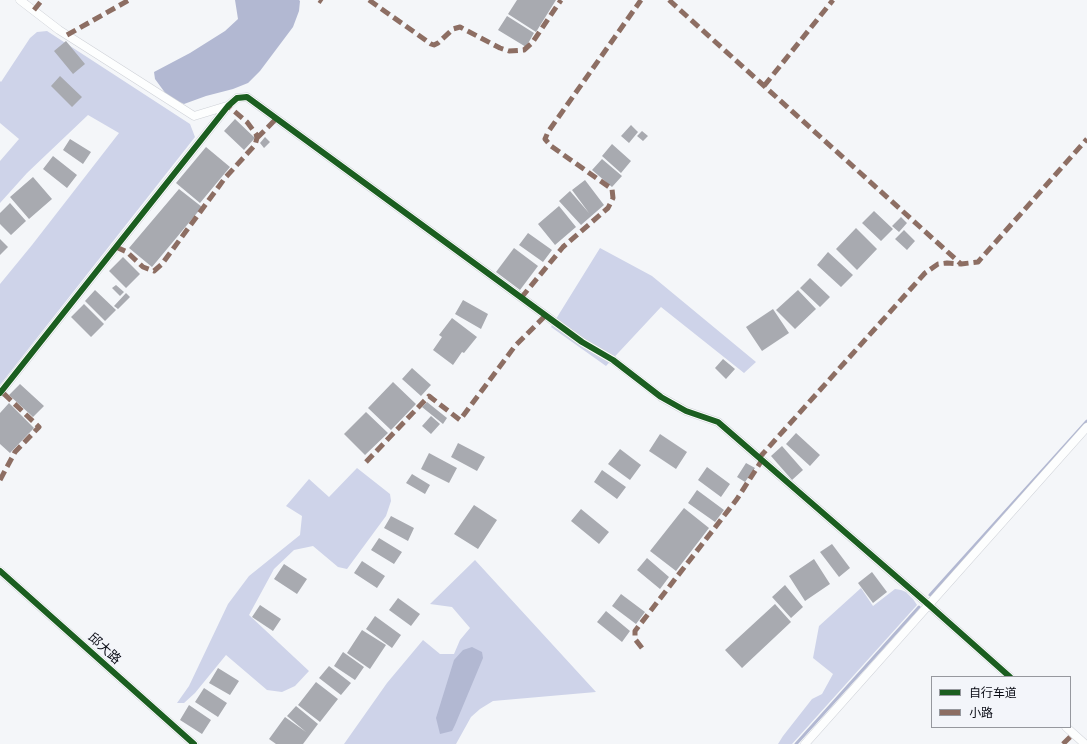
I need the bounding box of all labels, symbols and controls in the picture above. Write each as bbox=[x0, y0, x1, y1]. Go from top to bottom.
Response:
street label: 邱大路 bbox=[84, 630, 124, 668]
legend bbox=[931, 676, 1071, 728]
text: 自行车道 bbox=[969, 686, 1017, 700]
text: 小路 bbox=[969, 706, 993, 720]

